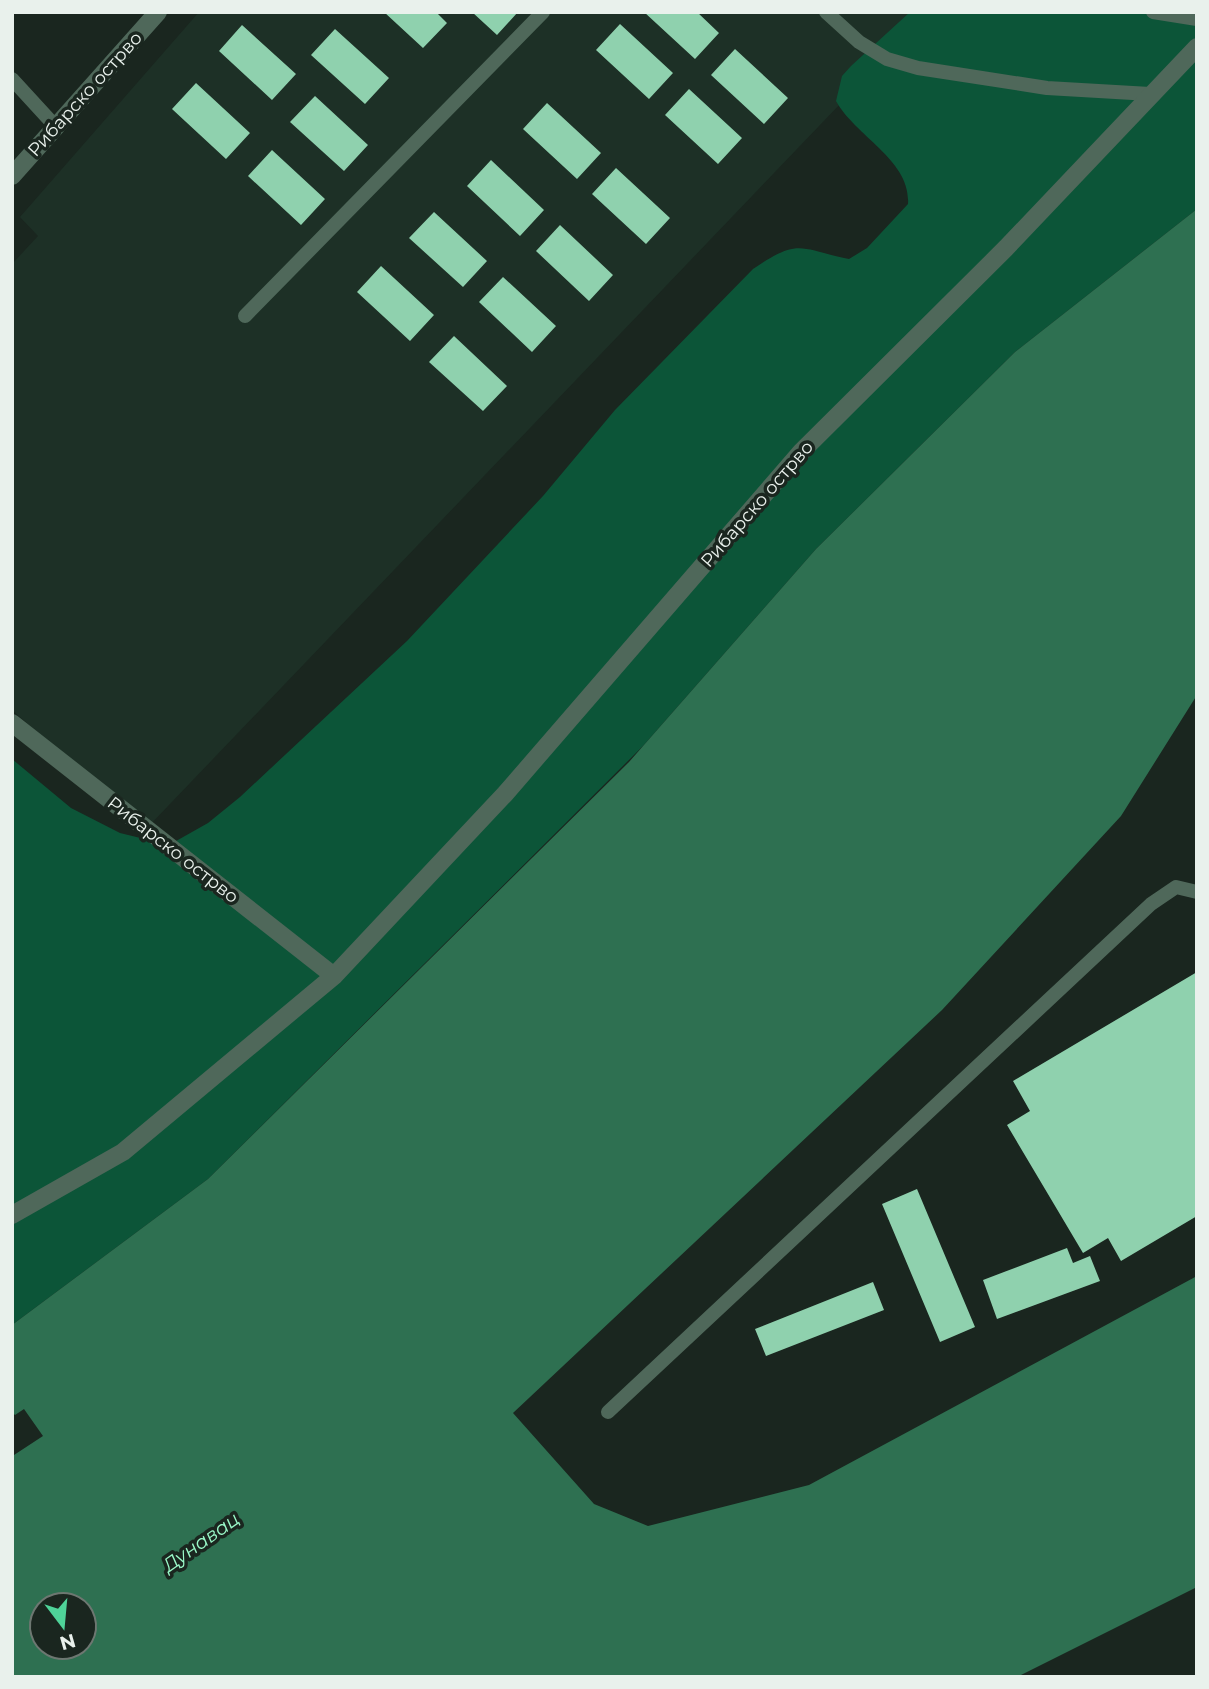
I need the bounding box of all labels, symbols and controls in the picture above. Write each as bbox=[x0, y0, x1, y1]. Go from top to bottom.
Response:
street label: Рибарско острво bbox=[23, 27, 147, 161]
street label: Рибарско острво bbox=[696, 436, 818, 572]
street label: Рибарско острво bbox=[103, 792, 243, 908]
water label: Дунавац bbox=[156, 1507, 244, 1578]
north arrow bbox=[28, 1591, 98, 1661]
text: N bbox=[57, 1629, 78, 1655]

